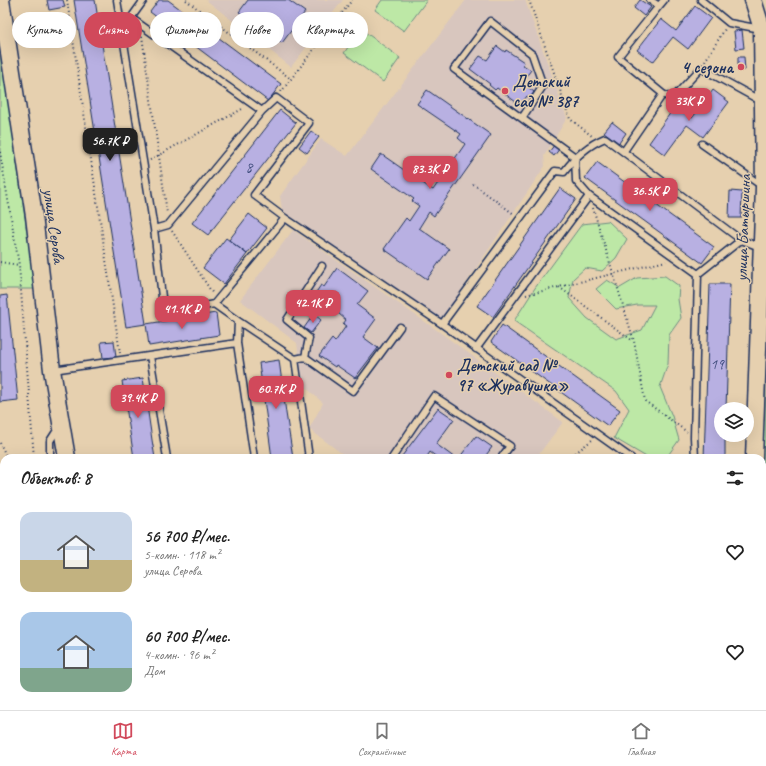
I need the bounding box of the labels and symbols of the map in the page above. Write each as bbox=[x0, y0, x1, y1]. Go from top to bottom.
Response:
place label: 4 сезона bbox=[682, 57, 735, 79]
marker: 4 сезона bbox=[736, 62, 746, 72]
place label: Детский сад № 387 bbox=[513, 71, 580, 112]
marker: Детский сад № 387 bbox=[500, 86, 510, 96]
pin: 33K ₽ bbox=[661, 88, 717, 122]
pin: 56.7K ₽ bbox=[73, 128, 147, 162]
pin: 83.3K ₽ bbox=[393, 156, 467, 190]
house number: 8 bbox=[246, 158, 254, 177]
street label: улица Батыршина bbox=[731, 173, 755, 283]
pin: 36.5K ₽ bbox=[613, 178, 687, 212]
street label: улица Серова bbox=[38, 186, 70, 267]
pin: 42.1K ₽ bbox=[276, 290, 350, 324]
pin: 41.1K ₽ bbox=[145, 296, 219, 330]
place label: Детский сад № 97 «Журавушка» bbox=[457, 355, 569, 396]
house number: 19 bbox=[710, 355, 725, 374]
marker: Детский сад № 97 «Журавушка» bbox=[444, 370, 454, 380]
pin: 60.7K ₽ bbox=[239, 376, 313, 410]
pin: 39.4K ₽ bbox=[101, 385, 175, 419]

